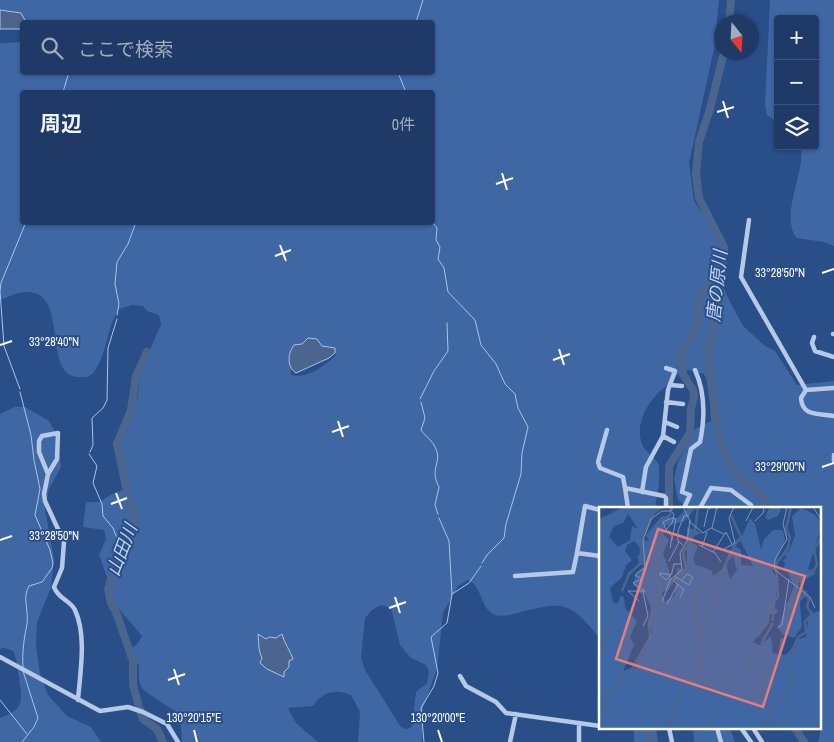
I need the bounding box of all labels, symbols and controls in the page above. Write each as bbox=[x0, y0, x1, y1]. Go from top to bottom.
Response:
north arrow bbox=[714, 15, 759, 60]
map controls bbox=[774, 15, 819, 150]
button: + bbox=[774, 15, 819, 60]
search box bbox=[20, 20, 435, 75]
icon: search bbox=[38, 34, 66, 62]
text: ここで検索 bbox=[78, 36, 173, 62]
button: − bbox=[774, 60, 819, 105]
button: layers bbox=[774, 105, 819, 150]
text: 周辺 bbox=[40, 109, 82, 138]
text: 0件 bbox=[392, 113, 415, 135]
water label: 唐の原川 bbox=[700, 247, 733, 323]
text: 33°28'50"N bbox=[755, 265, 805, 281]
text: 33°28'40"N bbox=[29, 334, 79, 350]
text: 33°29'00"N bbox=[755, 459, 805, 475]
inset map bbox=[599, 507, 822, 730]
water label: 山田川 bbox=[100, 518, 144, 580]
text: 33°28'50"N bbox=[29, 528, 79, 544]
text: 130°20'15"E bbox=[166, 710, 222, 726]
text: 130°20'00"E bbox=[410, 710, 466, 726]

